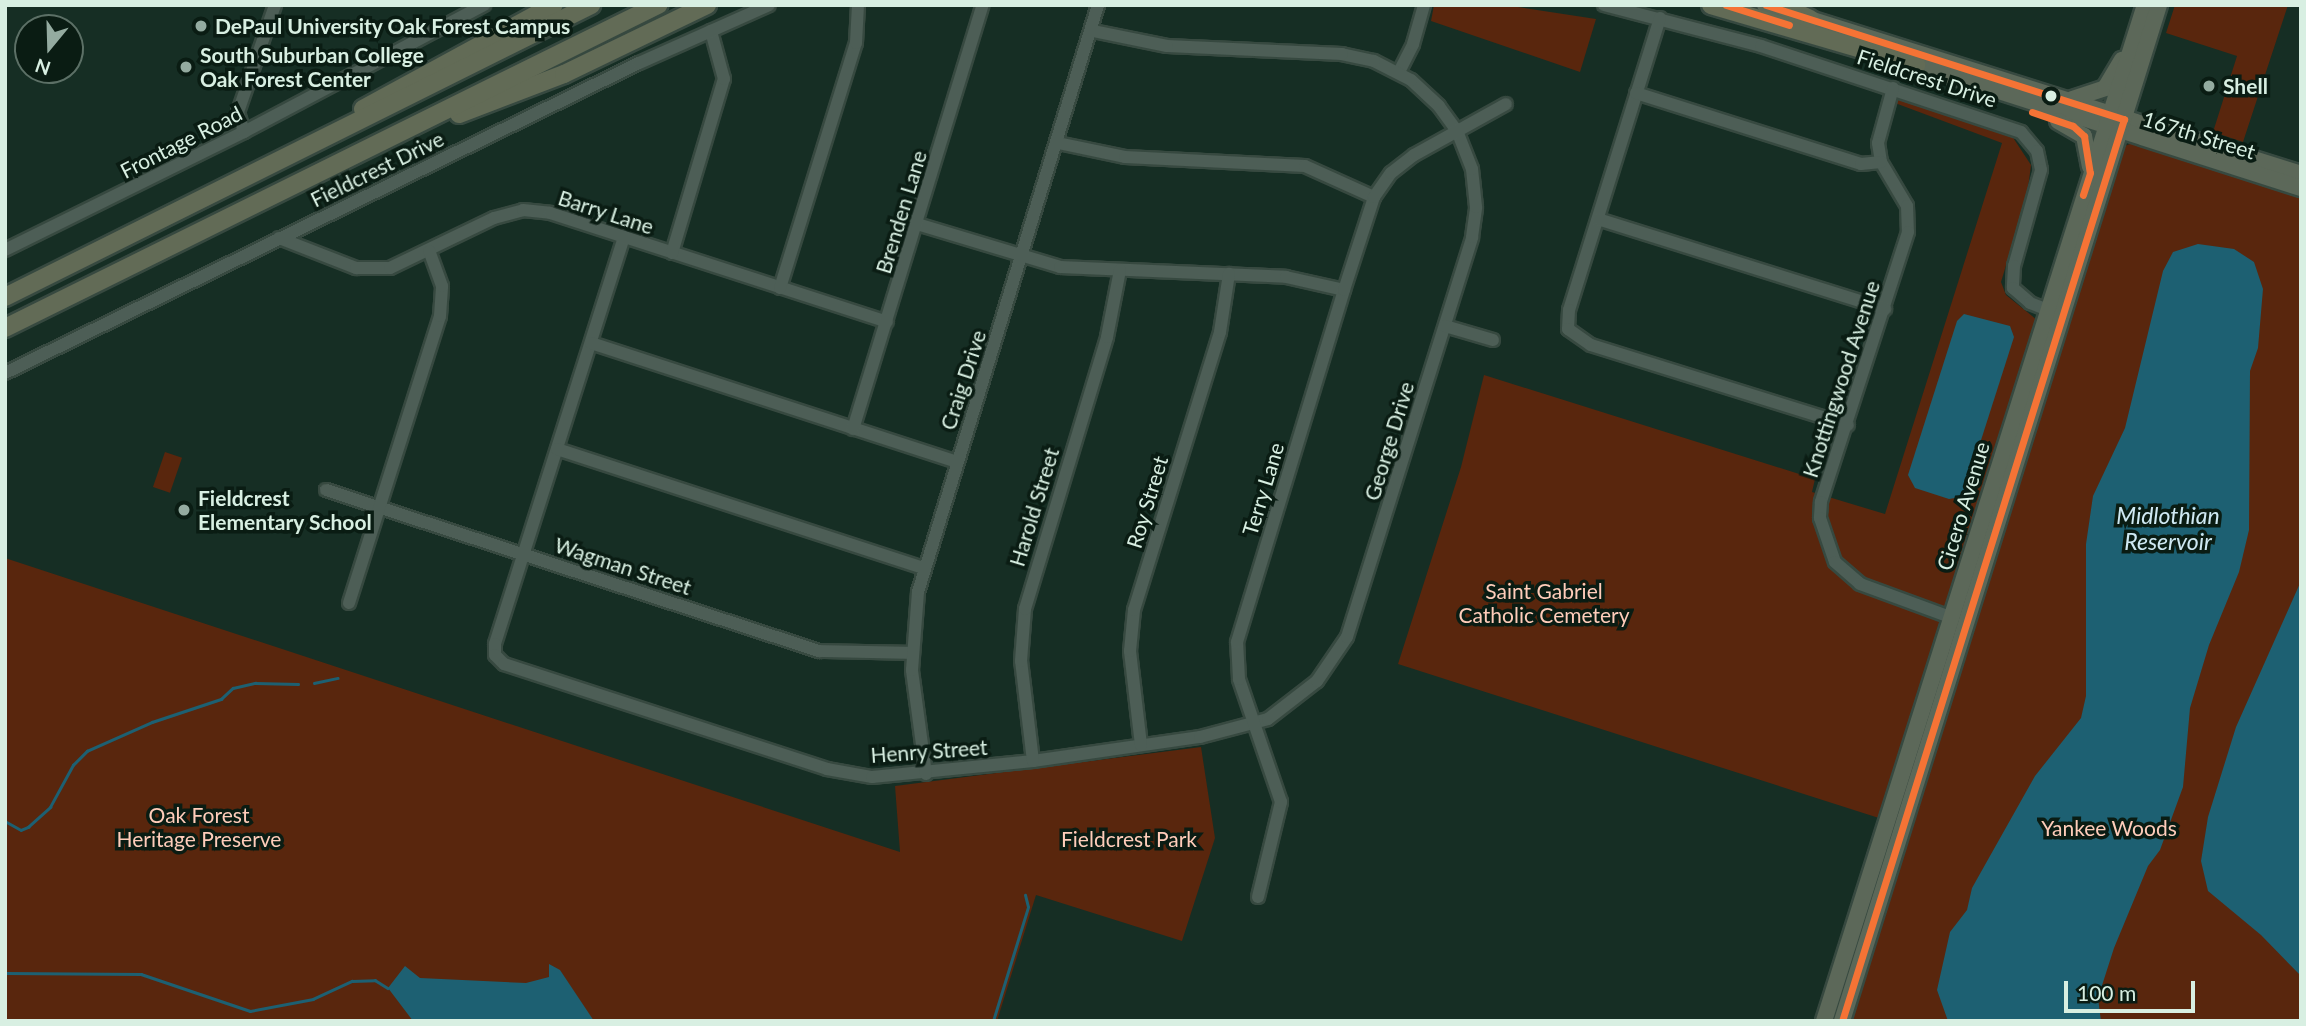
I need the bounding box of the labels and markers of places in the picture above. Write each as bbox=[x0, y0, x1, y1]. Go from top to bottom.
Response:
place label: DePaul University Oak Forest Campus bbox=[215, 13, 571, 39]
marker: DePaul University Oak Forest Campus bbox=[193, 18, 209, 34]
place label: South Suburban College Oak Forest Center bbox=[200, 42, 424, 92]
marker: South Suburban College Oak Forest Center bbox=[178, 59, 194, 75]
place label: Shell bbox=[2223, 73, 2268, 99]
marker: Shell bbox=[2201, 78, 2217, 94]
unlabelled marker bbox=[2044, 89, 2058, 103]
place label: Fieldcrest Elementary School bbox=[198, 485, 372, 535]
marker: Fieldcrest Elementary School bbox=[176, 502, 192, 518]

